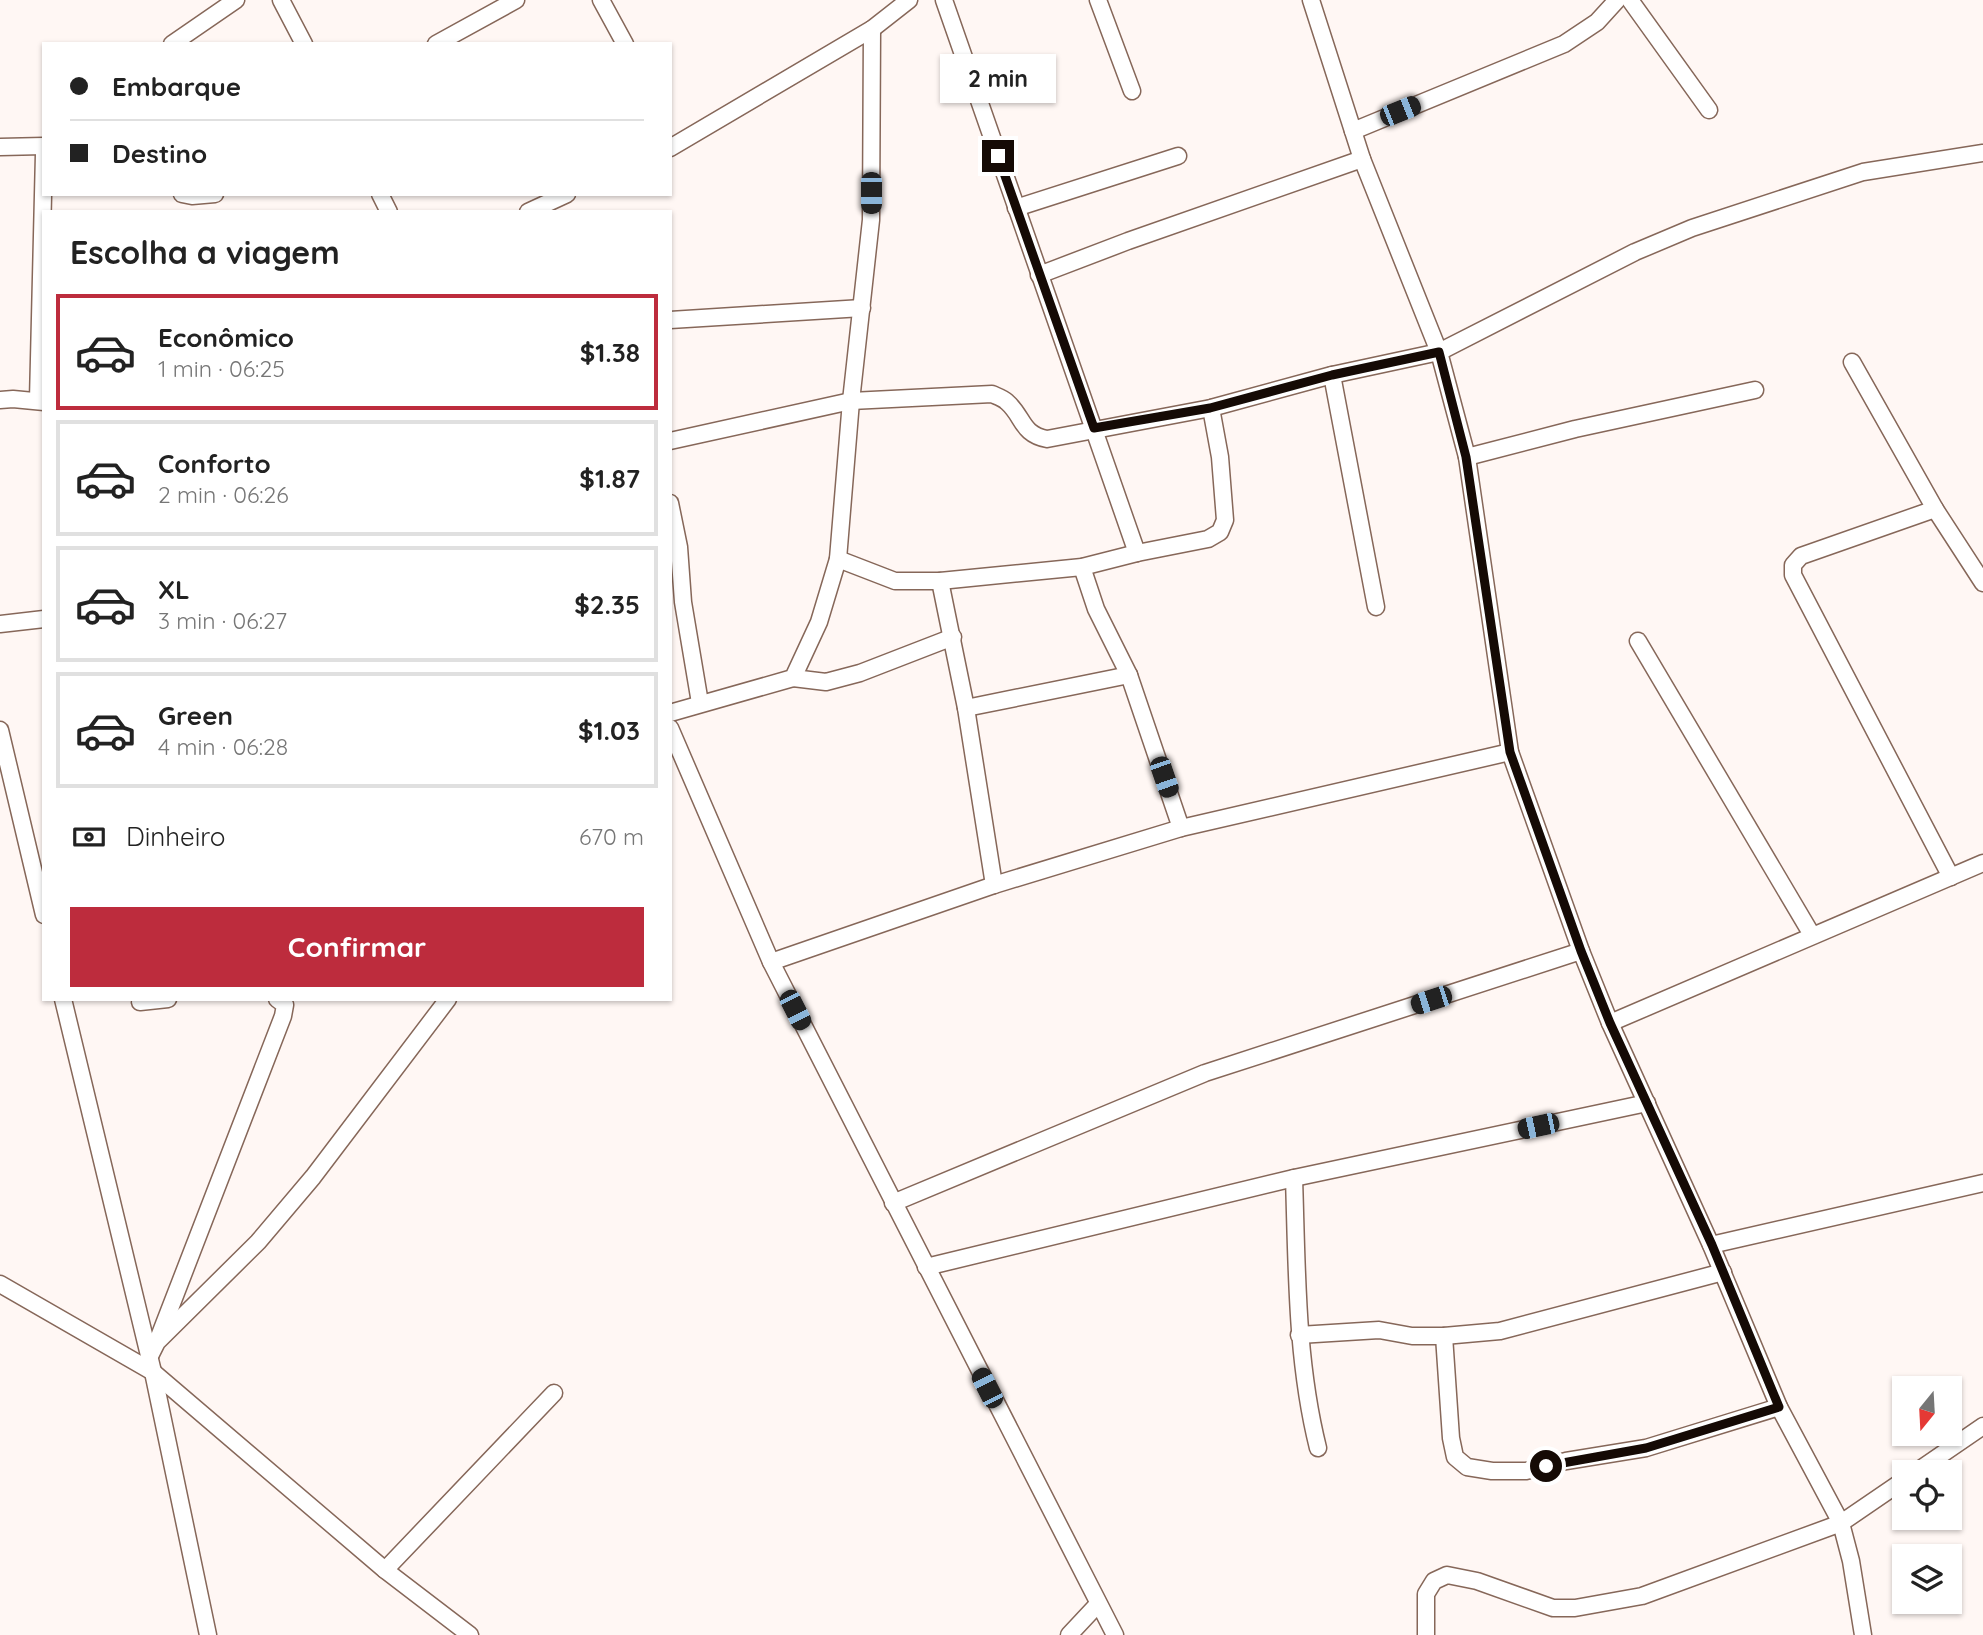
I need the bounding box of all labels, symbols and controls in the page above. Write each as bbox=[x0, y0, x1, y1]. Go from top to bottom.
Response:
callout: 2 min bbox=[940, 54, 1056, 104]
text: 2 min bbox=[968, 64, 1028, 93]
text: Embarque bbox=[112, 70, 241, 103]
car bbox=[1377, 93, 1424, 129]
text: Destino bbox=[112, 137, 207, 170]
route end bbox=[982, 140, 1014, 172]
car bbox=[861, 172, 882, 214]
text: Escolha a viagem bbox=[70, 232, 340, 272]
icon: car bbox=[74, 321, 137, 384]
text: Econômico bbox=[158, 321, 294, 354]
text: $1.38 bbox=[580, 336, 640, 369]
text: 1 min · 06:25 bbox=[158, 354, 285, 383]
icon: car bbox=[74, 447, 137, 510]
text: Conforto bbox=[158, 447, 271, 480]
text: $1.87 bbox=[579, 462, 640, 495]
text: 2 min · 06:26 bbox=[158, 480, 289, 509]
icon: car bbox=[74, 573, 137, 636]
text: XL bbox=[158, 573, 190, 606]
text: $2.35 bbox=[574, 588, 640, 621]
text: 3 min · 06:27 bbox=[158, 606, 287, 635]
icon: car bbox=[74, 699, 137, 762]
text: Green bbox=[158, 699, 233, 732]
text: $1.03 bbox=[578, 714, 640, 747]
text: 4 min · 06:28 bbox=[158, 732, 288, 761]
car bbox=[1148, 754, 1181, 800]
icon: cash bbox=[70, 818, 108, 856]
text: Dinheiro bbox=[126, 820, 225, 853]
text: 670 m bbox=[579, 822, 644, 851]
button: Confirmar bbox=[70, 907, 644, 987]
car bbox=[1408, 984, 1455, 1016]
car bbox=[777, 987, 814, 1033]
car bbox=[1516, 1111, 1561, 1141]
car bbox=[969, 1365, 1006, 1411]
north arrow bbox=[1892, 1376, 1962, 1446]
map controls bbox=[1892, 1376, 1962, 1614]
route start bbox=[1530, 1450, 1562, 1482]
button: locate bbox=[1892, 1460, 1962, 1530]
button: layers bbox=[1892, 1544, 1962, 1614]

